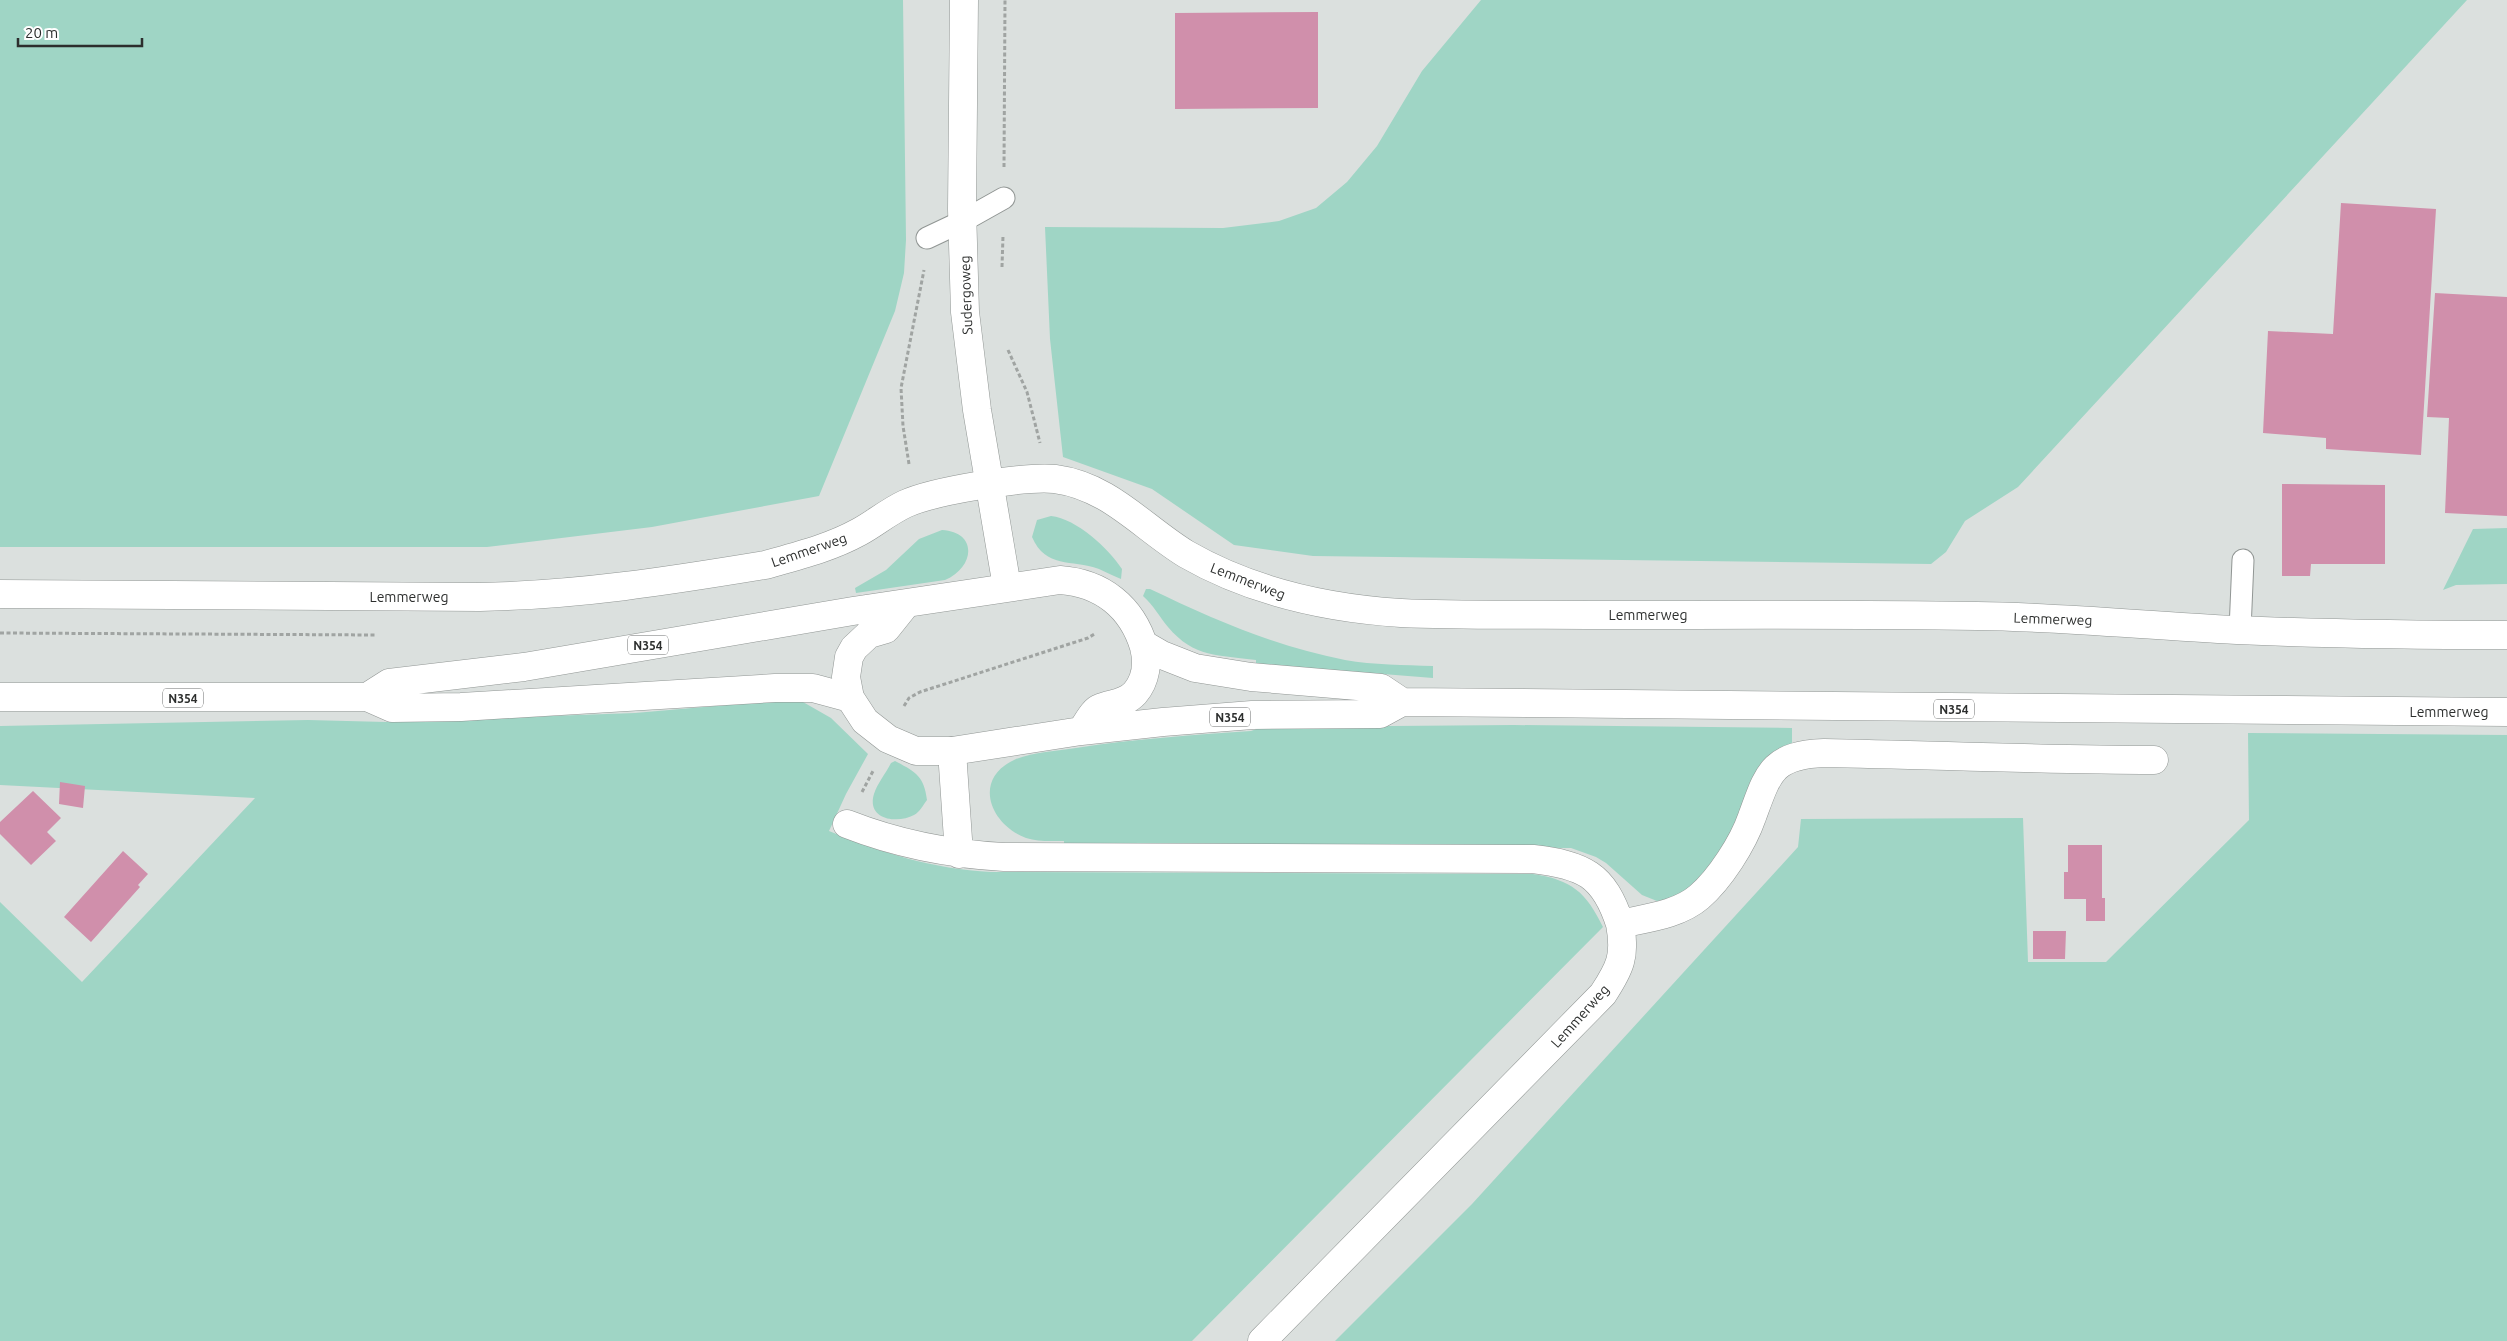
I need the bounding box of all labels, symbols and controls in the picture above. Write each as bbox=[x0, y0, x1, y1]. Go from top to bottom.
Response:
scale bar bbox=[18, 15, 141, 47]
text: 20 m bbox=[25, 24, 58, 41]
street label: Sudergoweg bbox=[957, 255, 975, 335]
street label: Lemmerweg bbox=[769, 530, 849, 570]
street label: Lemmerweg bbox=[1208, 559, 1288, 603]
street label: Lemmerweg bbox=[370, 589, 448, 605]
street label: Lemmerweg bbox=[1609, 607, 1687, 623]
street label: Lemmerweg bbox=[2013, 610, 2093, 628]
road number: N354 bbox=[628, 636, 668, 654]
road number: N354 bbox=[163, 688, 203, 708]
road number: N354 bbox=[1934, 700, 1974, 719]
street label: Lemmerweg bbox=[2410, 704, 2488, 720]
road number: N354 bbox=[1210, 708, 1250, 726]
street label: Lemmerweg bbox=[1548, 981, 1612, 1051]

